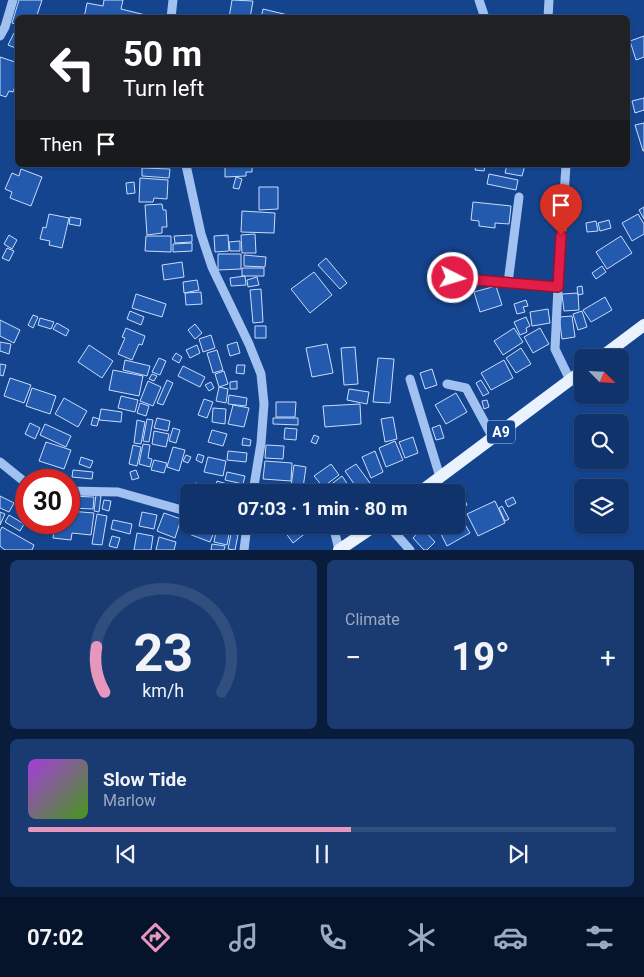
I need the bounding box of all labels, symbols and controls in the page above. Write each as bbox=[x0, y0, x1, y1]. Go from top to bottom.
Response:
text: 50 m bbox=[123, 34, 202, 75]
icon: left bbox=[40, 35, 105, 100]
text: Turn left bbox=[123, 76, 204, 101]
icon: arrive bbox=[92, 130, 120, 158]
text: Then bbox=[40, 133, 82, 156]
pin bbox=[540, 184, 582, 235]
icon: arrive bbox=[547, 191, 575, 219]
position arrow bbox=[426, 251, 478, 303]
north arrow bbox=[574, 349, 629, 404]
map controls bbox=[574, 349, 629, 534]
button: search bbox=[574, 414, 629, 469]
road number: A9 bbox=[487, 421, 515, 444]
speed limit sign: 30 bbox=[15, 469, 80, 534]
button: layers bbox=[574, 479, 629, 534]
text: 07:03 · 1 min · 80 m bbox=[237, 497, 408, 520]
text: Climate bbox=[345, 610, 400, 629]
text: 23 bbox=[134, 623, 193, 684]
text: 19° bbox=[451, 635, 510, 679]
text: − bbox=[345, 641, 361, 674]
text: + bbox=[600, 641, 616, 674]
text: km/h bbox=[143, 680, 184, 701]
text: Slow Tide bbox=[103, 768, 186, 791]
text: Marlow bbox=[103, 791, 156, 810]
icon: previous bbox=[112, 840, 140, 868]
icon: pause bbox=[308, 840, 336, 868]
icon: next bbox=[504, 840, 532, 868]
icon: directions bbox=[138, 920, 173, 955]
icon: music bbox=[226, 920, 261, 955]
icon: phone bbox=[315, 920, 350, 955]
icon: climate bbox=[404, 920, 439, 955]
icon: car bbox=[493, 920, 528, 955]
icon: filters bbox=[582, 920, 617, 955]
text: 07:02 bbox=[27, 925, 84, 950]

